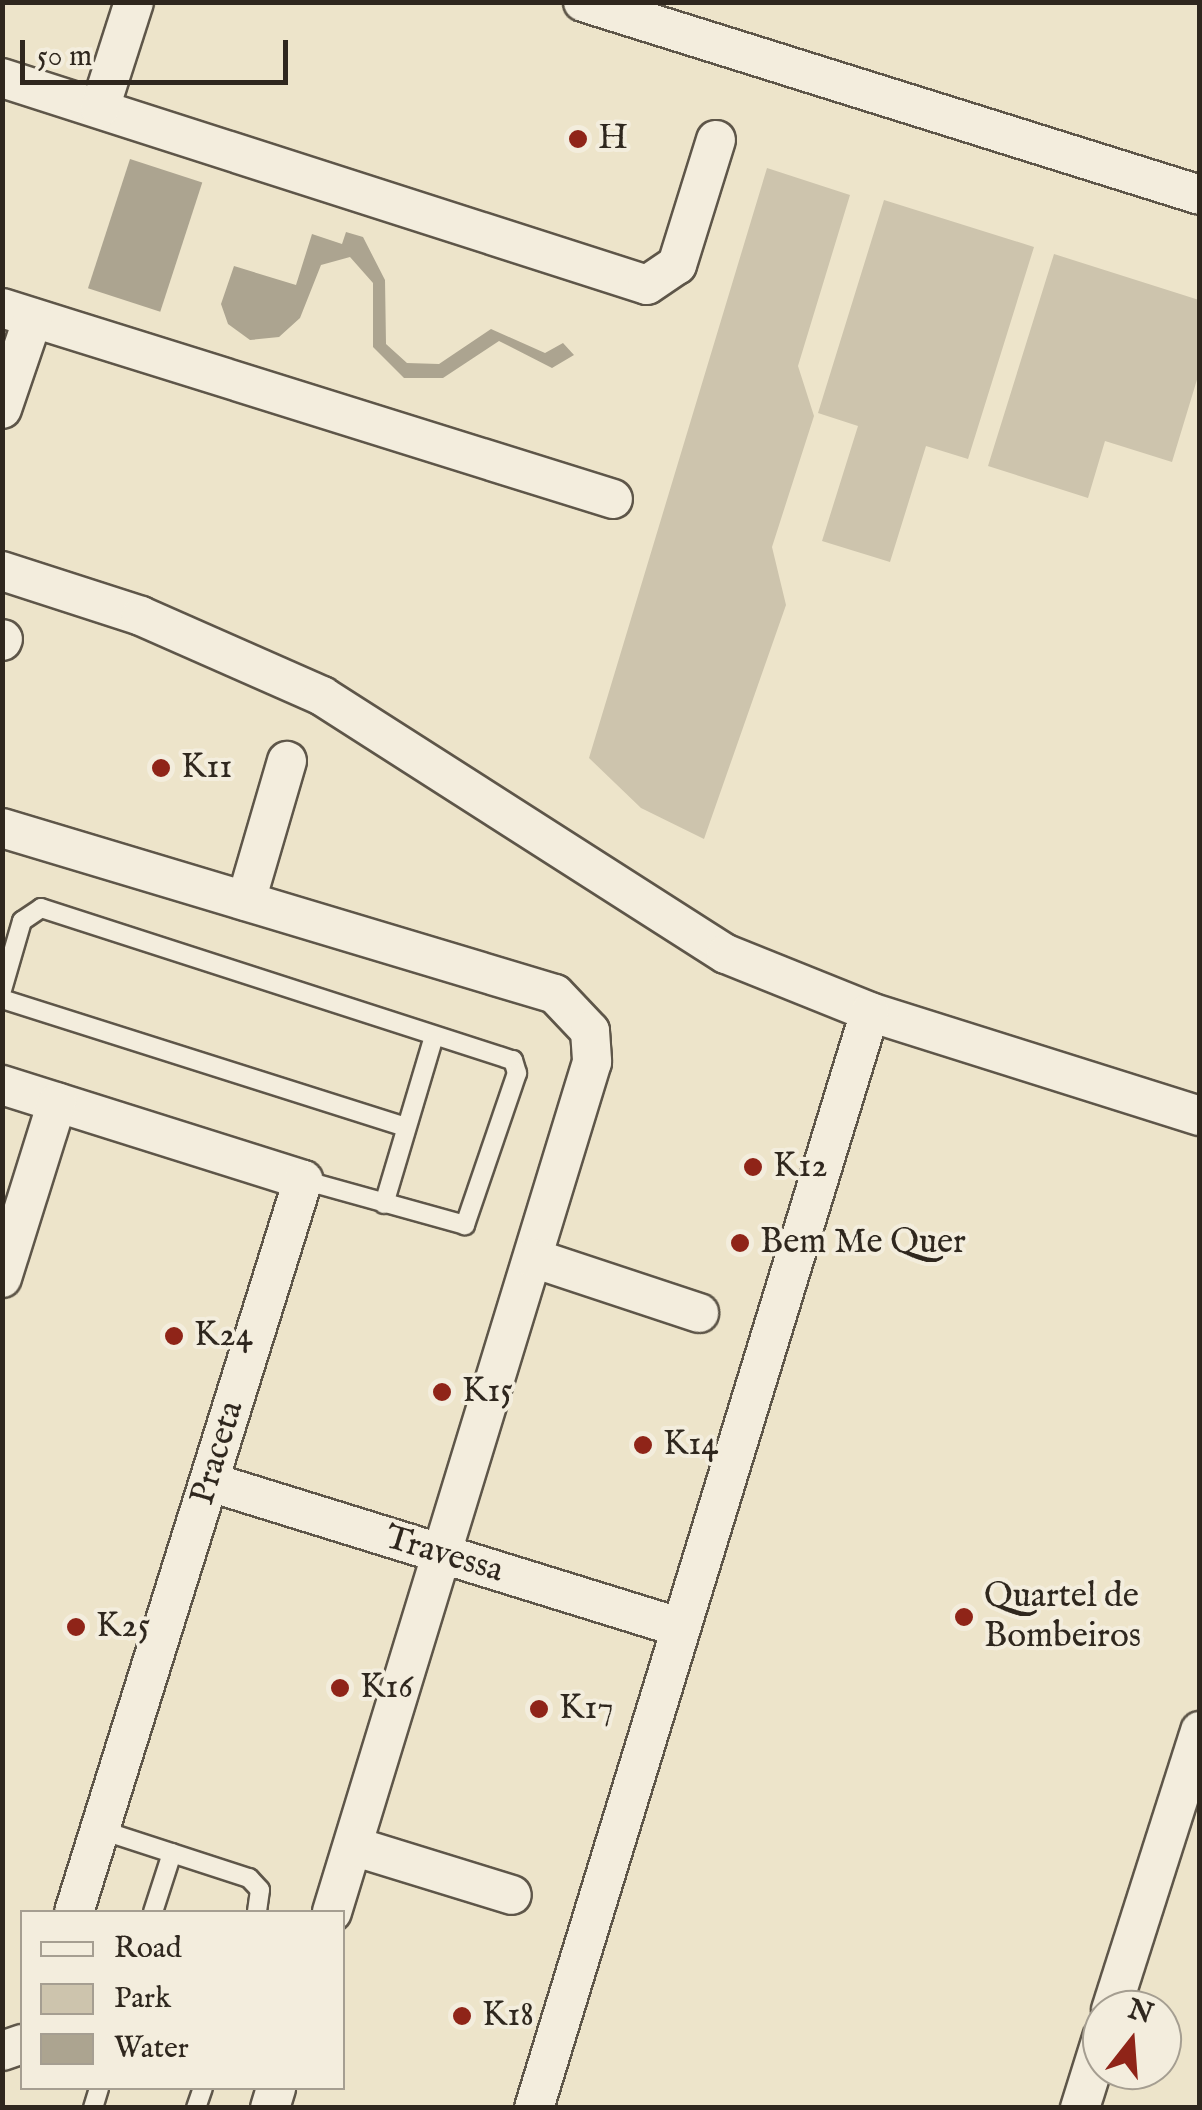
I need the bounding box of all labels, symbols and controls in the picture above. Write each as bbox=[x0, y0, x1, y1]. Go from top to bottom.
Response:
scale bar bbox=[25, 20, 292, 82]
text: 50 m bbox=[37, 38, 92, 76]
place label: H bbox=[598, 118, 628, 160]
marker: H bbox=[567, 128, 589, 150]
place label: K11 bbox=[181, 747, 232, 789]
marker: K11 bbox=[150, 757, 172, 779]
place label: K12 bbox=[773, 1146, 828, 1188]
marker: K12 bbox=[742, 1156, 764, 1178]
place label: Bem Me Quer bbox=[760, 1222, 966, 1264]
marker: Bem Me Quer bbox=[729, 1232, 751, 1254]
place label: K24 bbox=[194, 1315, 253, 1357]
marker: K24 bbox=[163, 1325, 185, 1347]
place label: K15 bbox=[462, 1371, 513, 1413]
marker: K15 bbox=[431, 1381, 453, 1403]
street label: Praceta bbox=[182, 1396, 254, 1510]
place label: K14 bbox=[663, 1424, 719, 1466]
marker: K14 bbox=[632, 1434, 654, 1456]
street label: Travessa bbox=[380, 1517, 508, 1593]
place label: Quartel de Bombeiros bbox=[984, 1576, 1141, 1658]
place label: K25 bbox=[96, 1606, 150, 1648]
marker: Quartel de Bombeiros bbox=[953, 1606, 975, 1628]
marker: K25 bbox=[65, 1616, 87, 1638]
place label: K16 bbox=[360, 1667, 413, 1709]
marker: K16 bbox=[329, 1677, 351, 1699]
place label: K17 bbox=[559, 1688, 614, 1730]
marker: K17 bbox=[528, 1698, 550, 1720]
legend bbox=[20, 1910, 345, 2090]
text: Road bbox=[114, 1930, 182, 1968]
text: Park bbox=[114, 1980, 171, 2018]
north arrow bbox=[1082, 1990, 1182, 2090]
text: N bbox=[1124, 1992, 1157, 2033]
place label: K18 bbox=[482, 1995, 534, 2037]
marker: K18 bbox=[451, 2005, 473, 2027]
text: Water bbox=[114, 2030, 189, 2068]

